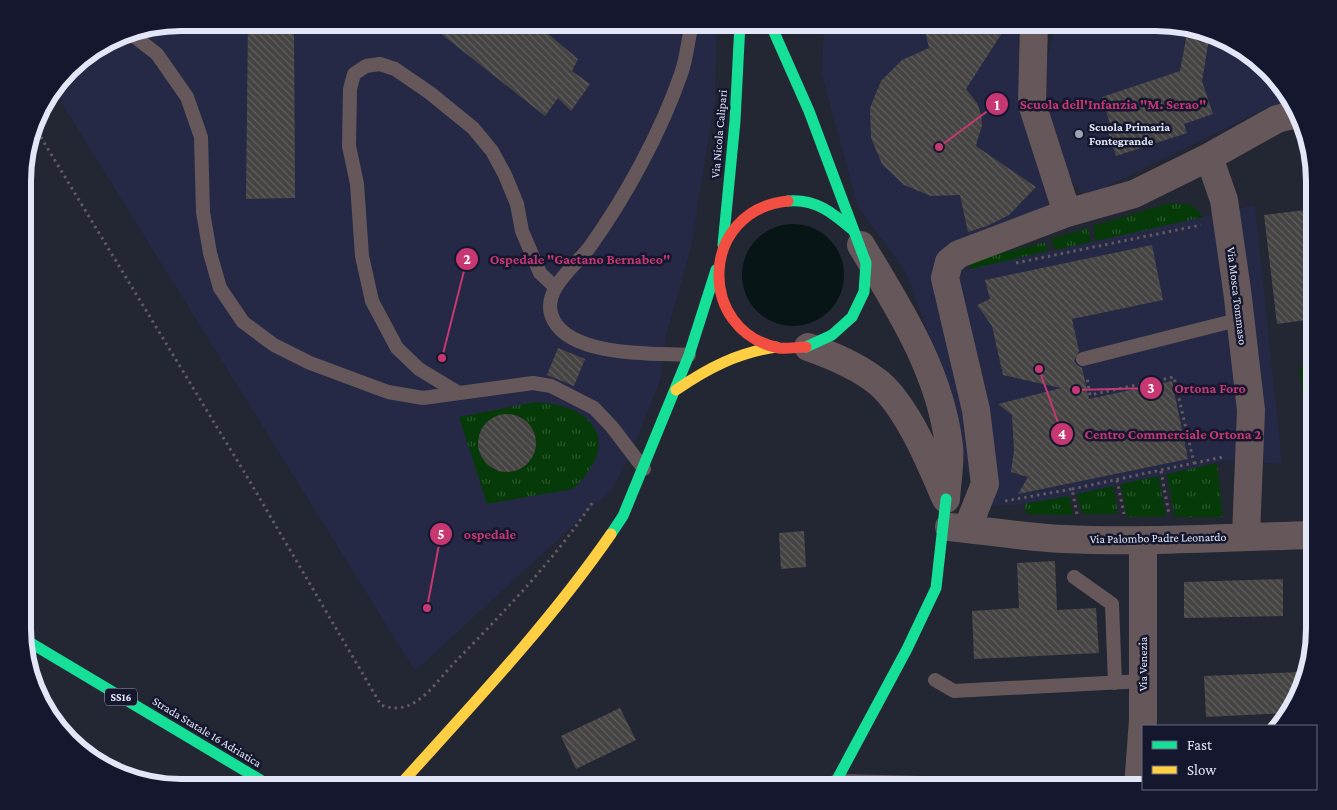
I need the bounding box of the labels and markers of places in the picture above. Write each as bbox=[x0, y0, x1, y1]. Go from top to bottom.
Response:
callout: Scuola dell'Infanzia "M. Serao" bbox=[985, 90, 1216, 119]
place label: Scuola Primaria Fontegrande bbox=[1089, 120, 1170, 148]
marker: Scuola Primaria Fontegrande bbox=[1073, 128, 1085, 140]
callout: Ospedale "Gaetano Bernabeo" bbox=[455, 245, 680, 274]
callout: Ortona Foro bbox=[1139, 374, 1255, 403]
callout: Centro Commerciale Ortona 2 bbox=[1050, 420, 1272, 449]
callout: ospedale bbox=[428, 519, 526, 548]

